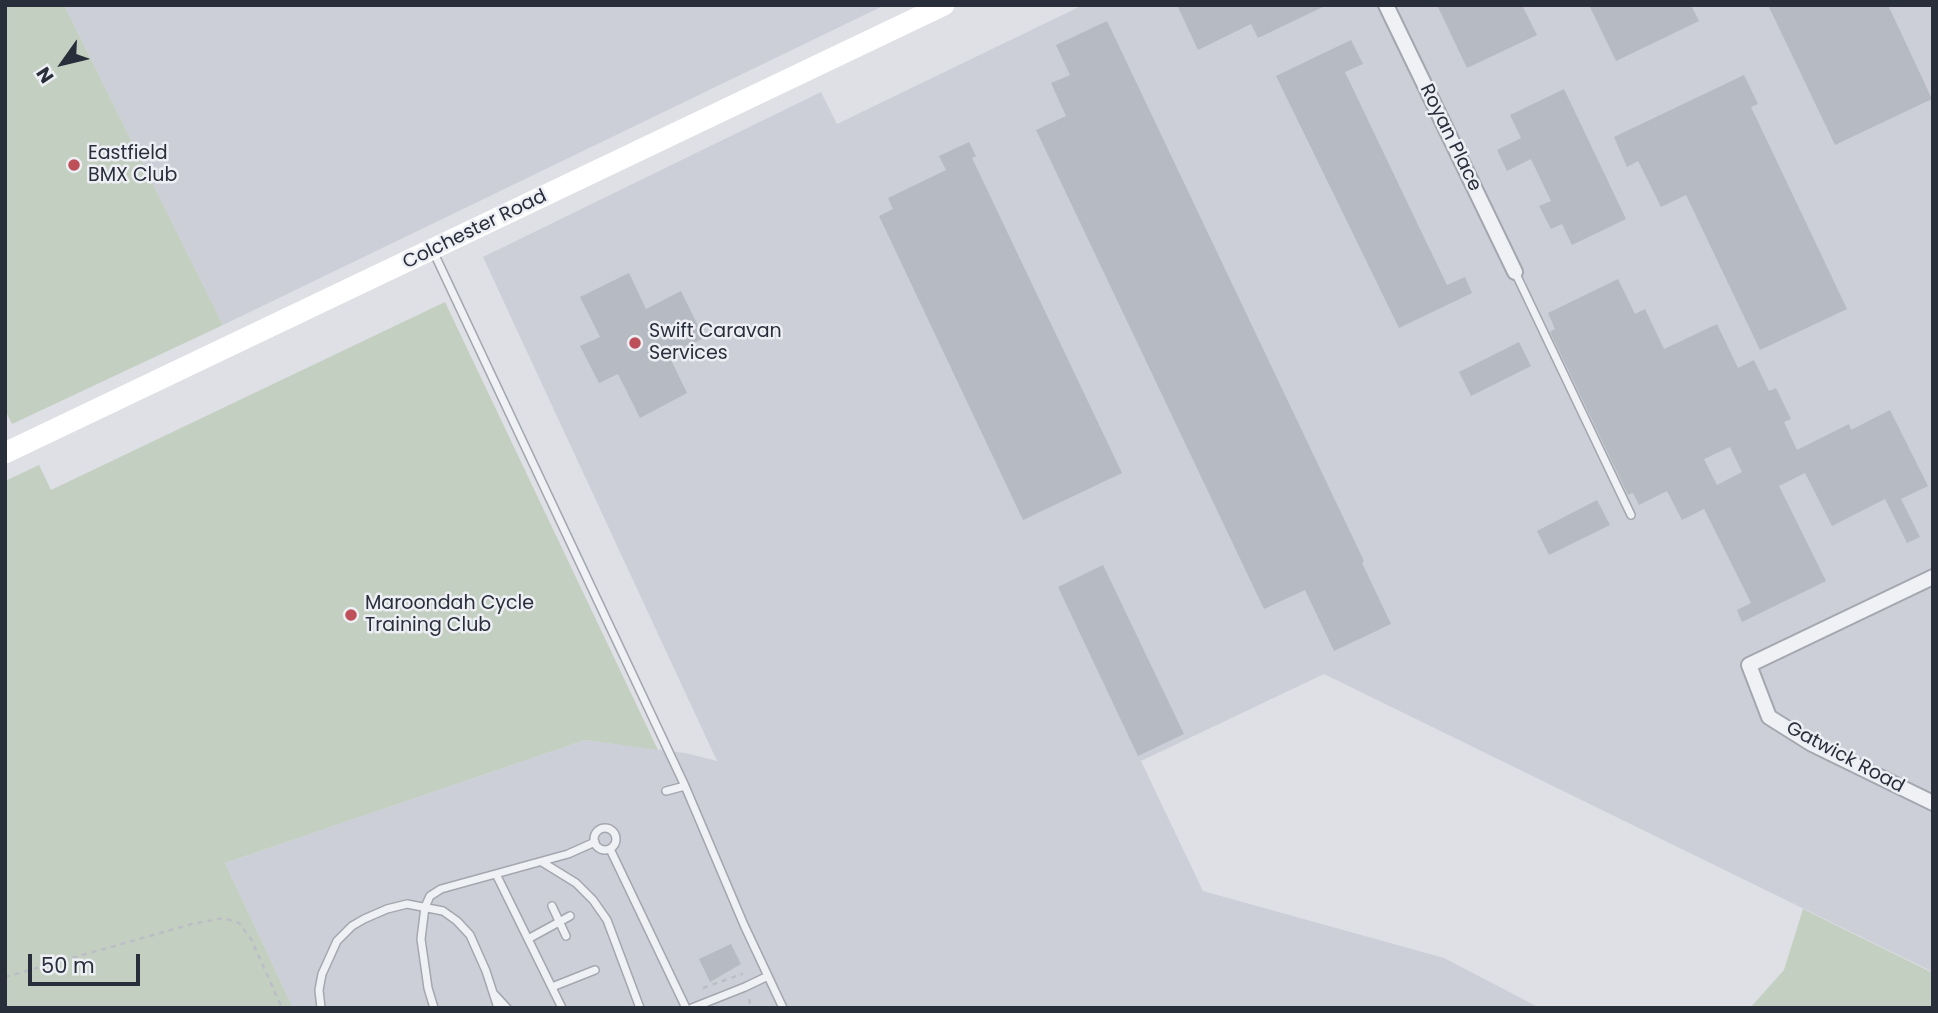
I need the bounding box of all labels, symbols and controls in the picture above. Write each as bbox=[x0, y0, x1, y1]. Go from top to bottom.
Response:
north arrow bbox=[28, 28, 98, 98]
text: N bbox=[30, 62, 60, 89]
street label: Royan Place bbox=[1414, 81, 1486, 195]
place label: Eastfield BMX Club bbox=[88, 143, 177, 187]
marker: Eastfield BMX Club bbox=[66, 157, 82, 173]
street label: Colchester Road bbox=[399, 185, 551, 275]
place label: Swift Caravan Services bbox=[649, 321, 782, 365]
marker: Swift Caravan Services bbox=[627, 335, 643, 351]
place label: Maroondah Cycle Training Club bbox=[365, 593, 534, 637]
marker: Maroondah Cycle Training Club bbox=[343, 607, 359, 623]
street label: Gatwick Road bbox=[1782, 717, 1908, 799]
scale bar bbox=[32, 940, 144, 984]
text: 50 m bbox=[41, 951, 95, 980]

